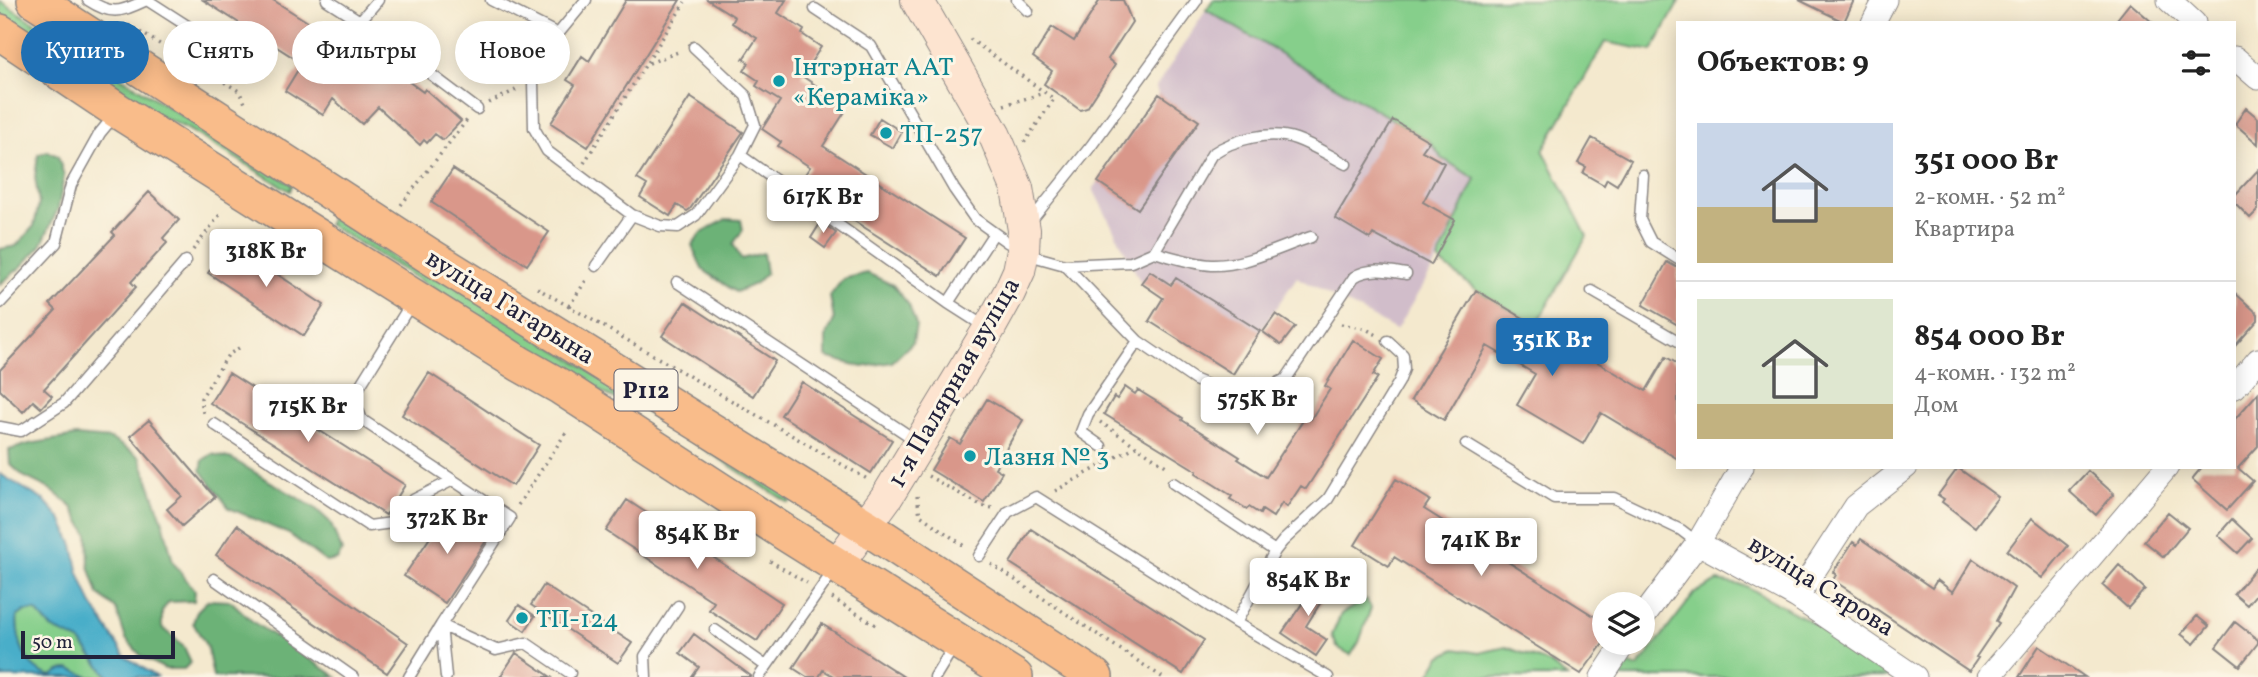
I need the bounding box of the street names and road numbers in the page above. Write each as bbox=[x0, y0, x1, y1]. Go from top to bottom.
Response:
street label: вуліца Гагарына bbox=[418, 241, 601, 374]
street label: 1-я Палярная вуліца bbox=[880, 271, 1030, 495]
road number: Р112 bbox=[614, 370, 678, 410]
street label: вуліца Сярова bbox=[1741, 527, 1901, 646]

